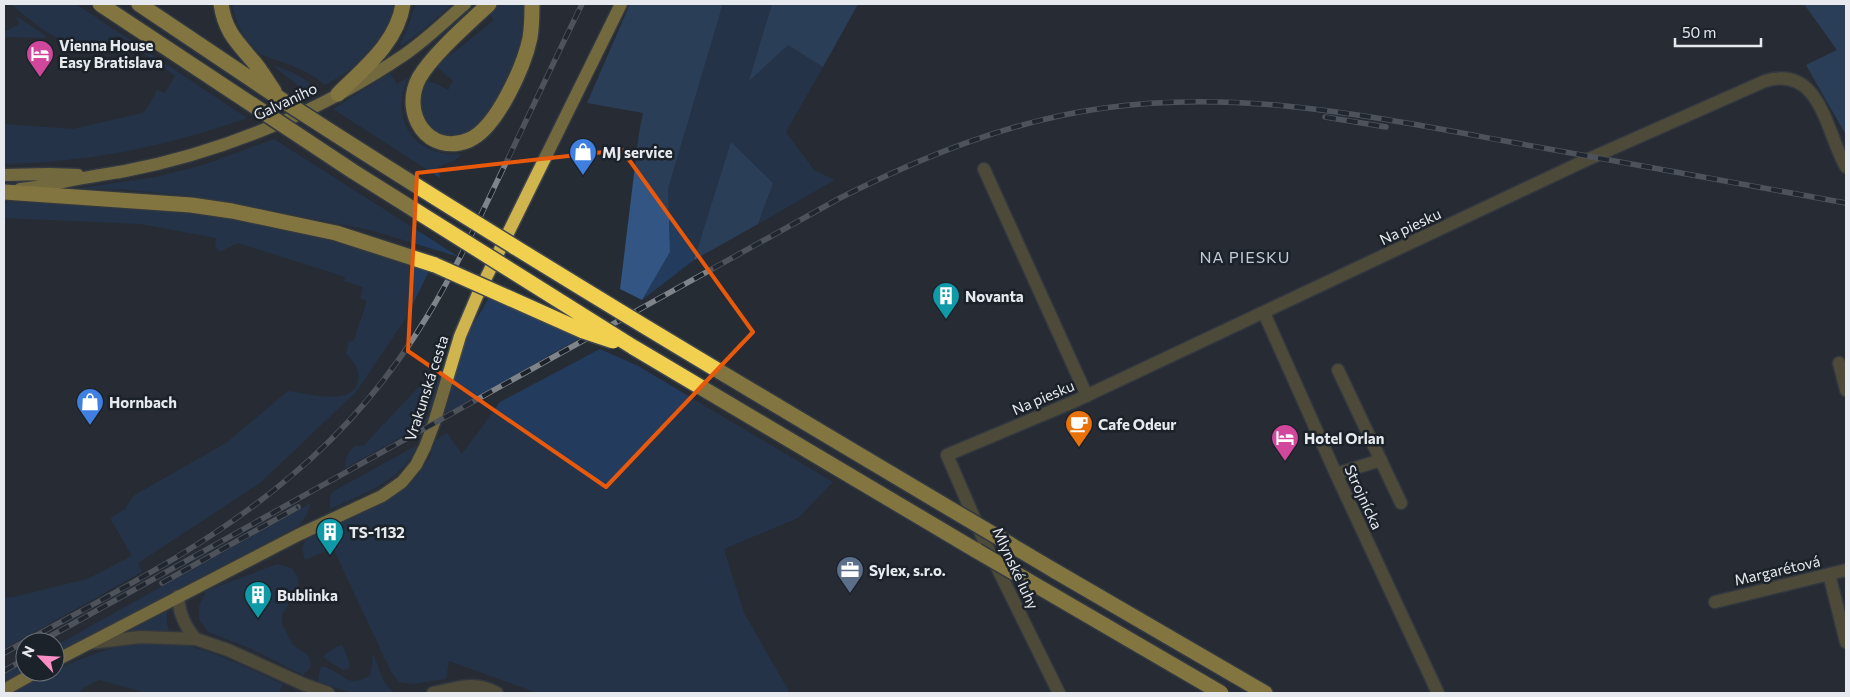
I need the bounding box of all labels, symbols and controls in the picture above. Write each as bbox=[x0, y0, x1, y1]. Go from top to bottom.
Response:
scale bar bbox=[1675, 15, 1761, 47]
text: 50 m bbox=[1682, 23, 1716, 41]
place label: Vienna House Easy Bratislava bbox=[59, 36, 163, 71]
hotel icon: Vienna House Easy Bratislava bbox=[25, 39, 55, 78]
street label: Galvaniho bbox=[250, 78, 320, 124]
shop icon: MJ service bbox=[568, 137, 598, 176]
place label: MJ service bbox=[602, 143, 673, 161]
street label: Na piesku bbox=[1376, 204, 1444, 248]
district label: NA PIESKU bbox=[1200, 247, 1290, 266]
building icon: Novanta bbox=[931, 281, 961, 320]
place label: Novanta bbox=[965, 287, 1024, 305]
street label: Vrakunská cesta bbox=[400, 333, 452, 443]
street label: Na piesku bbox=[1009, 376, 1077, 418]
shop icon: Hornbach bbox=[75, 387, 105, 426]
place label: Hornbach bbox=[109, 393, 177, 411]
cafe icon: Cafe Odeur bbox=[1064, 409, 1094, 448]
place label: Cafe Odeur bbox=[1098, 415, 1176, 433]
hotel icon: Hotel Orlan bbox=[1270, 423, 1300, 462]
place label: Hotel Orlan bbox=[1304, 429, 1384, 447]
street label: Strojnícka bbox=[1341, 462, 1387, 532]
building icon: TS-1132 bbox=[315, 517, 345, 556]
place label: TS-1132 bbox=[349, 523, 405, 541]
street label: Mlynské luhy bbox=[989, 524, 1043, 612]
street label: Margarétová bbox=[1732, 551, 1822, 589]
office icon: Sylex, s.r.o. bbox=[835, 555, 865, 594]
place label: Sylex, s.r.o. bbox=[869, 561, 946, 579]
building icon: Bublinka bbox=[243, 580, 273, 619]
place label: Bublinka bbox=[277, 586, 338, 604]
north arrow bbox=[15, 632, 65, 682]
text: N bbox=[18, 643, 38, 660]

